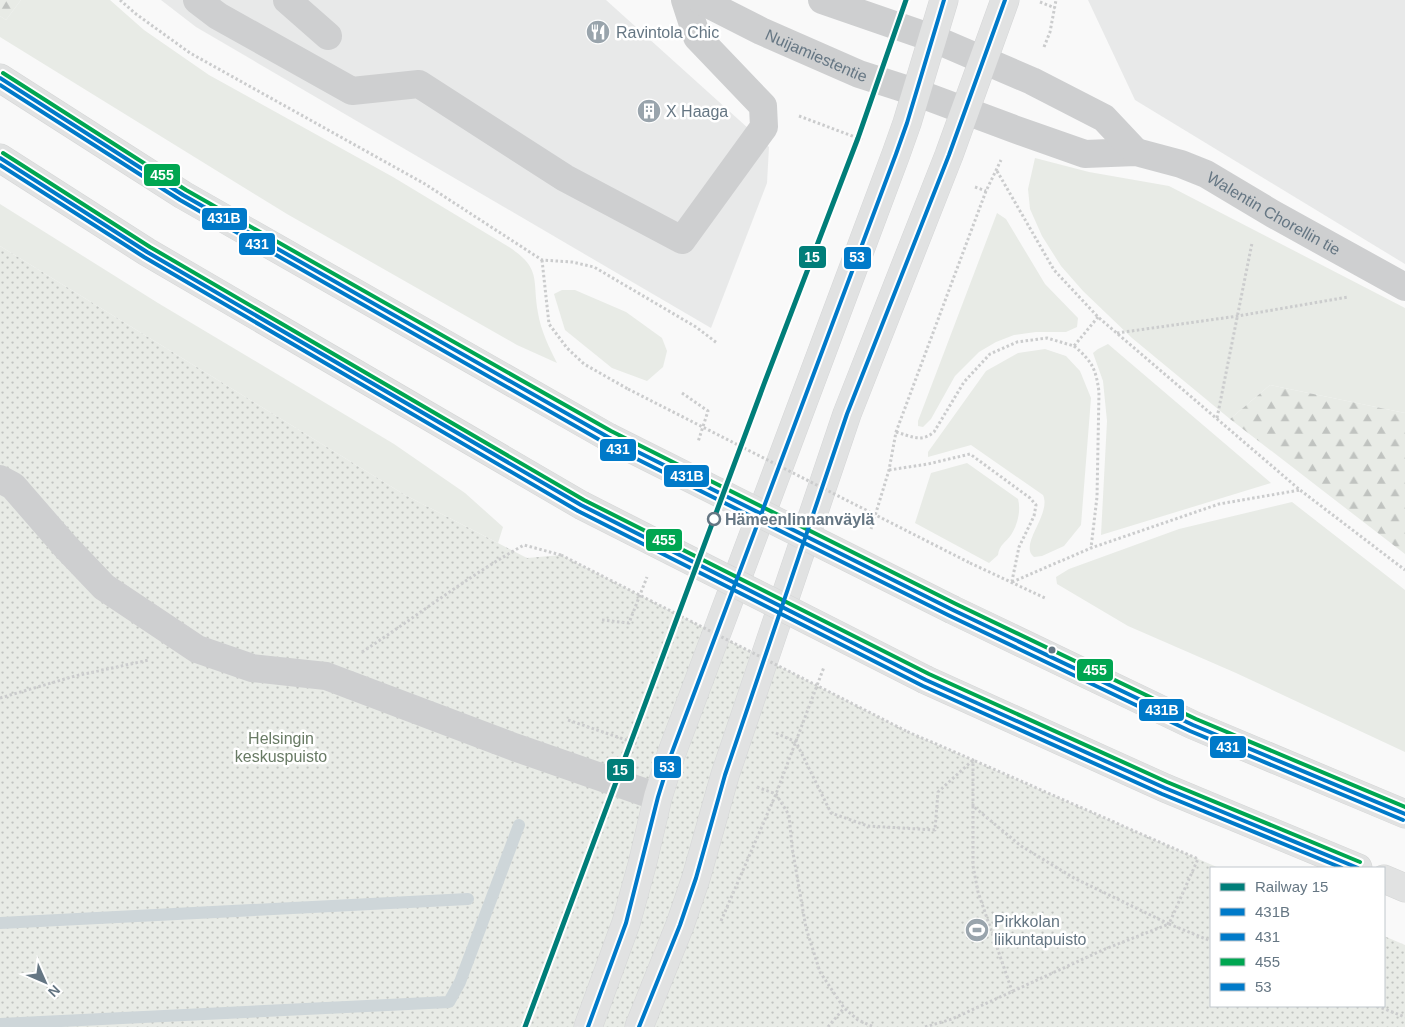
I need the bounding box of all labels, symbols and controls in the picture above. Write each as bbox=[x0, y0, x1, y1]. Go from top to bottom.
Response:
restaurant icon: Ravintola Chic bbox=[585, 19, 611, 45]
place label: Ravintola Chic bbox=[616, 24, 719, 41]
street label: Nuijamiestentie bbox=[763, 26, 870, 85]
building icon: X Haaga bbox=[636, 98, 662, 124]
place label: X Haaga bbox=[666, 103, 728, 120]
line badge: 455 bbox=[143, 163, 181, 187]
text: 455 bbox=[150, 167, 174, 183]
street label: Walentin Chorellin tie bbox=[1204, 168, 1343, 258]
line badge: 431B bbox=[201, 207, 248, 231]
text: 431B bbox=[207, 210, 241, 226]
line badge: 431 bbox=[238, 232, 276, 256]
text: 431 bbox=[245, 236, 269, 252]
line badge: 15 bbox=[798, 245, 827, 269]
line badge: 53 bbox=[843, 246, 872, 270]
text: 15 bbox=[804, 249, 820, 265]
text: 53 bbox=[849, 249, 865, 265]
line badge: 431 bbox=[599, 438, 637, 462]
text: 431 bbox=[606, 441, 630, 457]
line badge: 431B bbox=[663, 464, 710, 488]
text: 431B bbox=[670, 468, 704, 484]
place label: Hämeenlinnanväylä bbox=[725, 511, 875, 528]
marker: Hämeenlinnanväylä bbox=[707, 512, 721, 526]
line badge: 455 bbox=[645, 528, 683, 552]
text: 455 bbox=[652, 532, 676, 548]
unlabelled marker bbox=[1047, 645, 1057, 655]
line badge: 455 bbox=[1076, 658, 1114, 682]
text: 455 bbox=[1083, 662, 1107, 678]
line badge: 431B bbox=[1138, 698, 1185, 722]
text: 431B bbox=[1145, 702, 1179, 718]
park label: Helsingin keskuspuisto bbox=[235, 730, 327, 765]
line badge: 431 bbox=[1209, 735, 1247, 759]
text: 431 bbox=[1216, 739, 1240, 755]
line badge: 53 bbox=[653, 755, 682, 779]
line badge: 15 bbox=[606, 758, 635, 782]
text: 53 bbox=[659, 759, 675, 775]
text: 15 bbox=[612, 762, 628, 778]
legend bbox=[1210, 867, 1385, 1007]
text: Railway 15 bbox=[1255, 878, 1328, 895]
text: 431B bbox=[1255, 903, 1290, 920]
place label: Pirkkolan liikuntapuisto bbox=[994, 913, 1087, 948]
sports icon: Pirkkolan liikuntapuisto bbox=[964, 917, 990, 943]
text: 431 bbox=[1255, 928, 1280, 945]
text: 455 bbox=[1255, 953, 1280, 970]
north arrow bbox=[20, 957, 70, 1007]
text: 53 bbox=[1255, 978, 1272, 995]
text: N bbox=[45, 982, 63, 1000]

